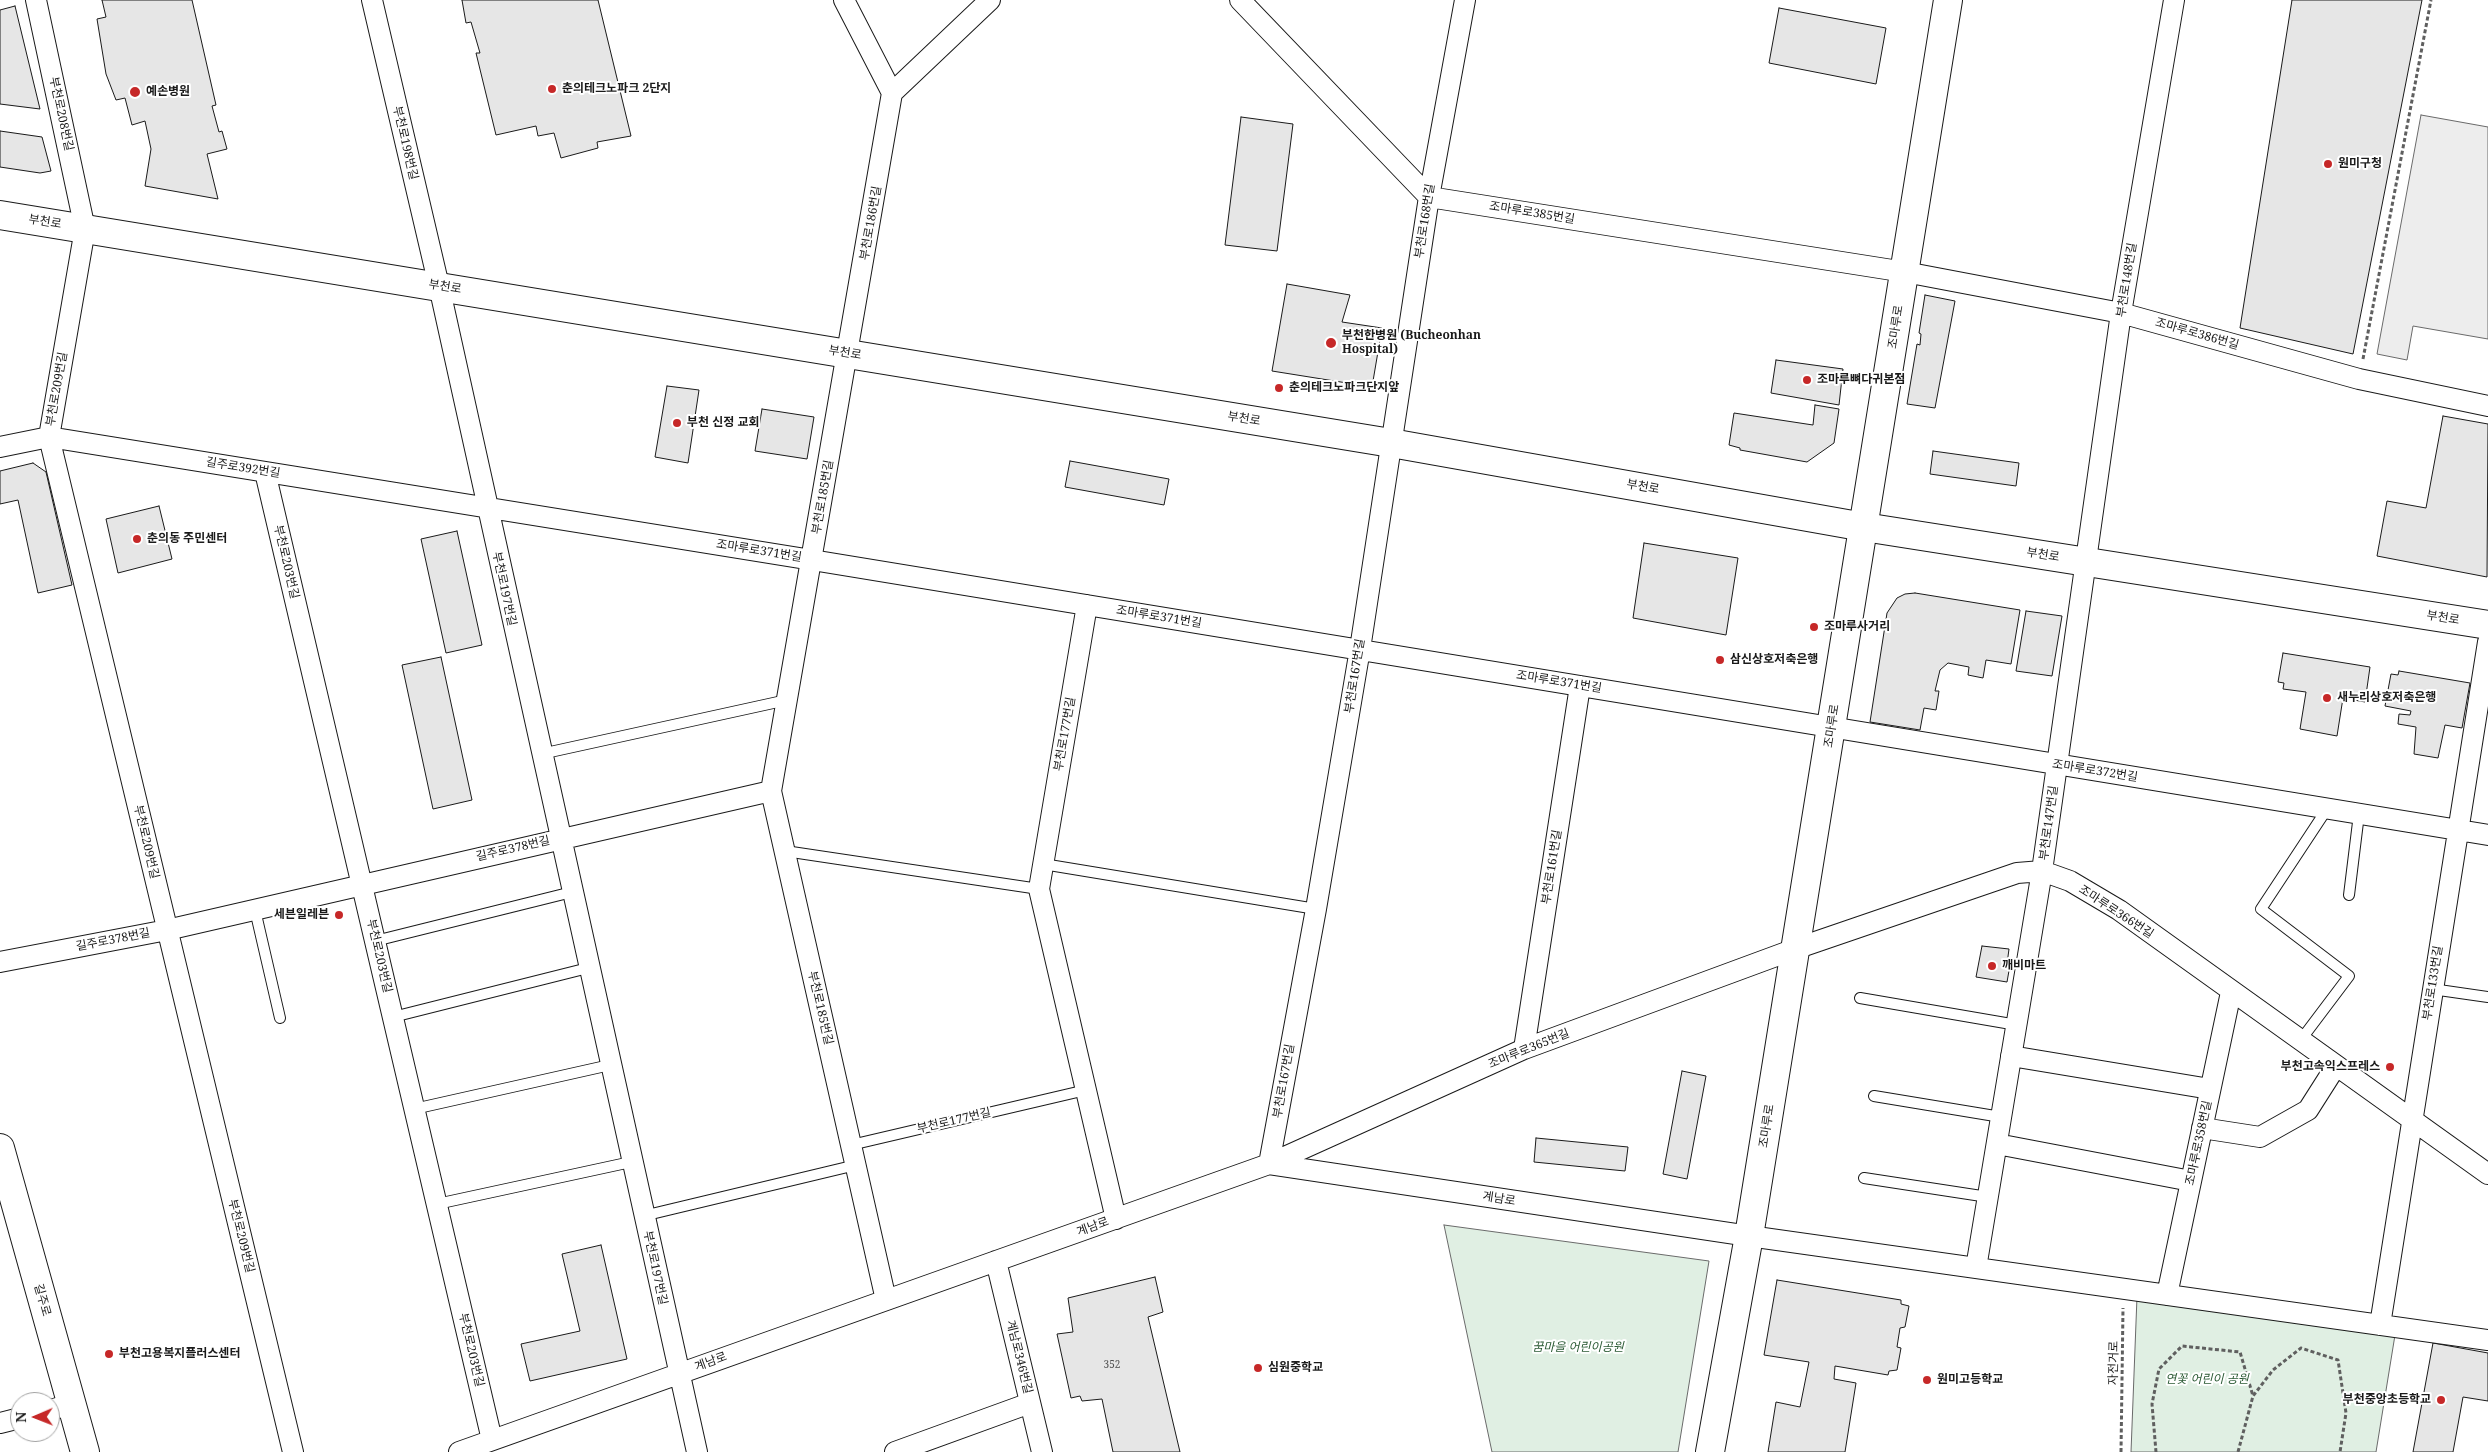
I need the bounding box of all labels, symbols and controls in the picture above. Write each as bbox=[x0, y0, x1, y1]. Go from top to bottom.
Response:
street label: 부천로208번길 bbox=[46, 76, 76, 152]
place label: 춘의테크노파크 2단지 bbox=[562, 82, 671, 96]
marker: 춘의테크노파크 2단지 bbox=[546, 83, 558, 95]
marker: 예손병원 bbox=[128, 85, 142, 99]
place label: 예손병원 bbox=[146, 85, 190, 99]
street label: 부천로198번길 bbox=[390, 105, 420, 181]
place label: 원미구청 bbox=[2338, 157, 2382, 171]
marker: 원미구청 bbox=[2322, 158, 2334, 170]
street label: 부천로168번길 bbox=[1412, 183, 1438, 259]
street label: 부천로186번길 bbox=[857, 185, 885, 261]
street label: 조마루로385번길 bbox=[1488, 199, 1576, 227]
street label: 부천로 bbox=[28, 212, 62, 232]
street label: 부천로148번길 bbox=[2114, 242, 2140, 318]
street label: 부천로 bbox=[428, 277, 462, 297]
street label: 조마루로 bbox=[1885, 304, 1907, 350]
street label: 조마루로386번길 bbox=[2154, 315, 2240, 353]
place label: 부천한병원 (Bucheonhan Hospital) bbox=[1342, 329, 1481, 357]
marker: 부천한병원 (Bucheonhan Hospital) bbox=[1324, 336, 1338, 350]
street label: 부천로 bbox=[828, 343, 862, 363]
street label: 부천로209번길 bbox=[43, 351, 71, 427]
place label: 조마루뼈다귀본점 bbox=[1817, 373, 1905, 387]
marker: 조마루뼈다귀본점 bbox=[1801, 374, 1813, 386]
place label: 춘의테크노파크단지앞 bbox=[1289, 381, 1399, 395]
marker: 춘의테크노파크단지앞 bbox=[1273, 382, 1285, 394]
street label: 부천로 bbox=[1227, 409, 1261, 429]
place label: 부천 신정 교회 bbox=[687, 416, 759, 430]
marker: 부천 신정 교회 bbox=[671, 417, 683, 429]
street label: 길주로392번길 bbox=[205, 455, 281, 481]
street label: 부천로185번길 bbox=[809, 459, 837, 535]
street label: 부천로 bbox=[1625, 477, 1661, 497]
street label: 부천로203번길 bbox=[271, 524, 301, 600]
place label: 춘의동 주민센터 bbox=[147, 532, 227, 546]
marker: 춘의동 주민센터 bbox=[131, 533, 143, 545]
street label: 조마루로371번길 bbox=[715, 537, 803, 565]
street label: 부천로 bbox=[2026, 545, 2060, 565]
street label: 부천로197번길 bbox=[489, 551, 519, 627]
street label: 조마루로371번길 bbox=[1115, 603, 1203, 631]
street label: 부천로 bbox=[2426, 608, 2460, 628]
place label: 조마루사거리 bbox=[1824, 620, 1890, 634]
marker: 조마루사거리 bbox=[1808, 621, 1820, 633]
street label: 부천로167번길 bbox=[1342, 638, 1368, 714]
place label: 삼신상호저축은행 bbox=[1730, 653, 1818, 667]
marker: 삼신상호저축은행 bbox=[1714, 654, 1726, 666]
street label: 조마루로371번길 bbox=[1515, 668, 1603, 696]
place label: 새누리상호저축은행 bbox=[2337, 691, 2436, 705]
marker: 새누리상호저축은행 bbox=[2321, 692, 2333, 704]
street label: 부천로177번길 bbox=[1051, 696, 1079, 772]
street label: 조마루로 bbox=[1821, 703, 1843, 749]
street label: 조마루로372번길 bbox=[2051, 757, 2139, 785]
street label: 부천로147번길 bbox=[2037, 785, 2061, 861]
street label: 부천로209번길 bbox=[131, 804, 161, 880]
street label: 부천로161번길 bbox=[1539, 829, 1565, 905]
street label: 길주로378번길 bbox=[475, 834, 551, 864]
street label: 조마루로366번길 bbox=[2076, 882, 2156, 942]
place label: 세븐일레븐 bbox=[274, 908, 329, 922]
marker: 세븐일레븐 bbox=[333, 909, 345, 921]
street label: 부천로203번길 bbox=[364, 918, 394, 994]
street label: 길주로378번길 bbox=[75, 926, 151, 954]
street label: 부천로133번길 bbox=[2420, 945, 2446, 1021]
place label: 깨비마트 bbox=[2002, 959, 2046, 973]
marker: 깨비마트 bbox=[1986, 960, 1998, 972]
street label: 부천로185번길 bbox=[805, 970, 835, 1046]
street label: 조마루로365번길 bbox=[1486, 1026, 1572, 1072]
street label: 부천로167번길 bbox=[1270, 1043, 1298, 1119]
place label: 부천고속익스프레스 bbox=[2281, 1060, 2380, 1074]
marker: 부천고속익스프레스 bbox=[2384, 1061, 2396, 1073]
street label: 조마루로358번길 bbox=[2183, 1099, 2215, 1187]
street label: 조마루로 bbox=[1756, 1103, 1778, 1149]
street label: 부천로177번길 bbox=[916, 1106, 992, 1136]
street label: 계남로 bbox=[1482, 1189, 1516, 1209]
street label: 부천로209번길 bbox=[225, 1198, 257, 1274]
street label: 계남로 bbox=[1075, 1215, 1111, 1239]
street label: 부천로197번길 bbox=[640, 1230, 670, 1306]
street label: 길주로 bbox=[31, 1282, 53, 1318]
street label: 부천로203번길 bbox=[456, 1312, 486, 1388]
street label: 계남로346번길 bbox=[1003, 1319, 1035, 1395]
park label: 꿈마을 어린이공원 bbox=[1532, 1341, 1624, 1355]
street label: 자전거로 bbox=[2106, 1341, 2122, 1385]
place label: 부천고용복지플러스센터 bbox=[119, 1347, 240, 1361]
marker: 부천고용복지플러스센터 bbox=[103, 1348, 115, 1360]
street label: 계남로 bbox=[693, 1350, 729, 1374]
house number: 352 bbox=[1104, 1359, 1120, 1371]
place label: 심원중학교 bbox=[1268, 1361, 1323, 1375]
marker: 심원중학교 bbox=[1252, 1362, 1264, 1374]
place label: 원미고등학교 bbox=[1937, 1373, 2003, 1387]
park label: 연꽃 어린이 공원 bbox=[2165, 1373, 2249, 1387]
marker: 원미고등학교 bbox=[1921, 1374, 1933, 1386]
north arrow bbox=[10, 1392, 60, 1442]
place label: 부천중앙초등학교 bbox=[2343, 1393, 2431, 1407]
marker: 부천중앙초등학교 bbox=[2435, 1394, 2447, 1406]
text: N bbox=[11, 1412, 30, 1423]

